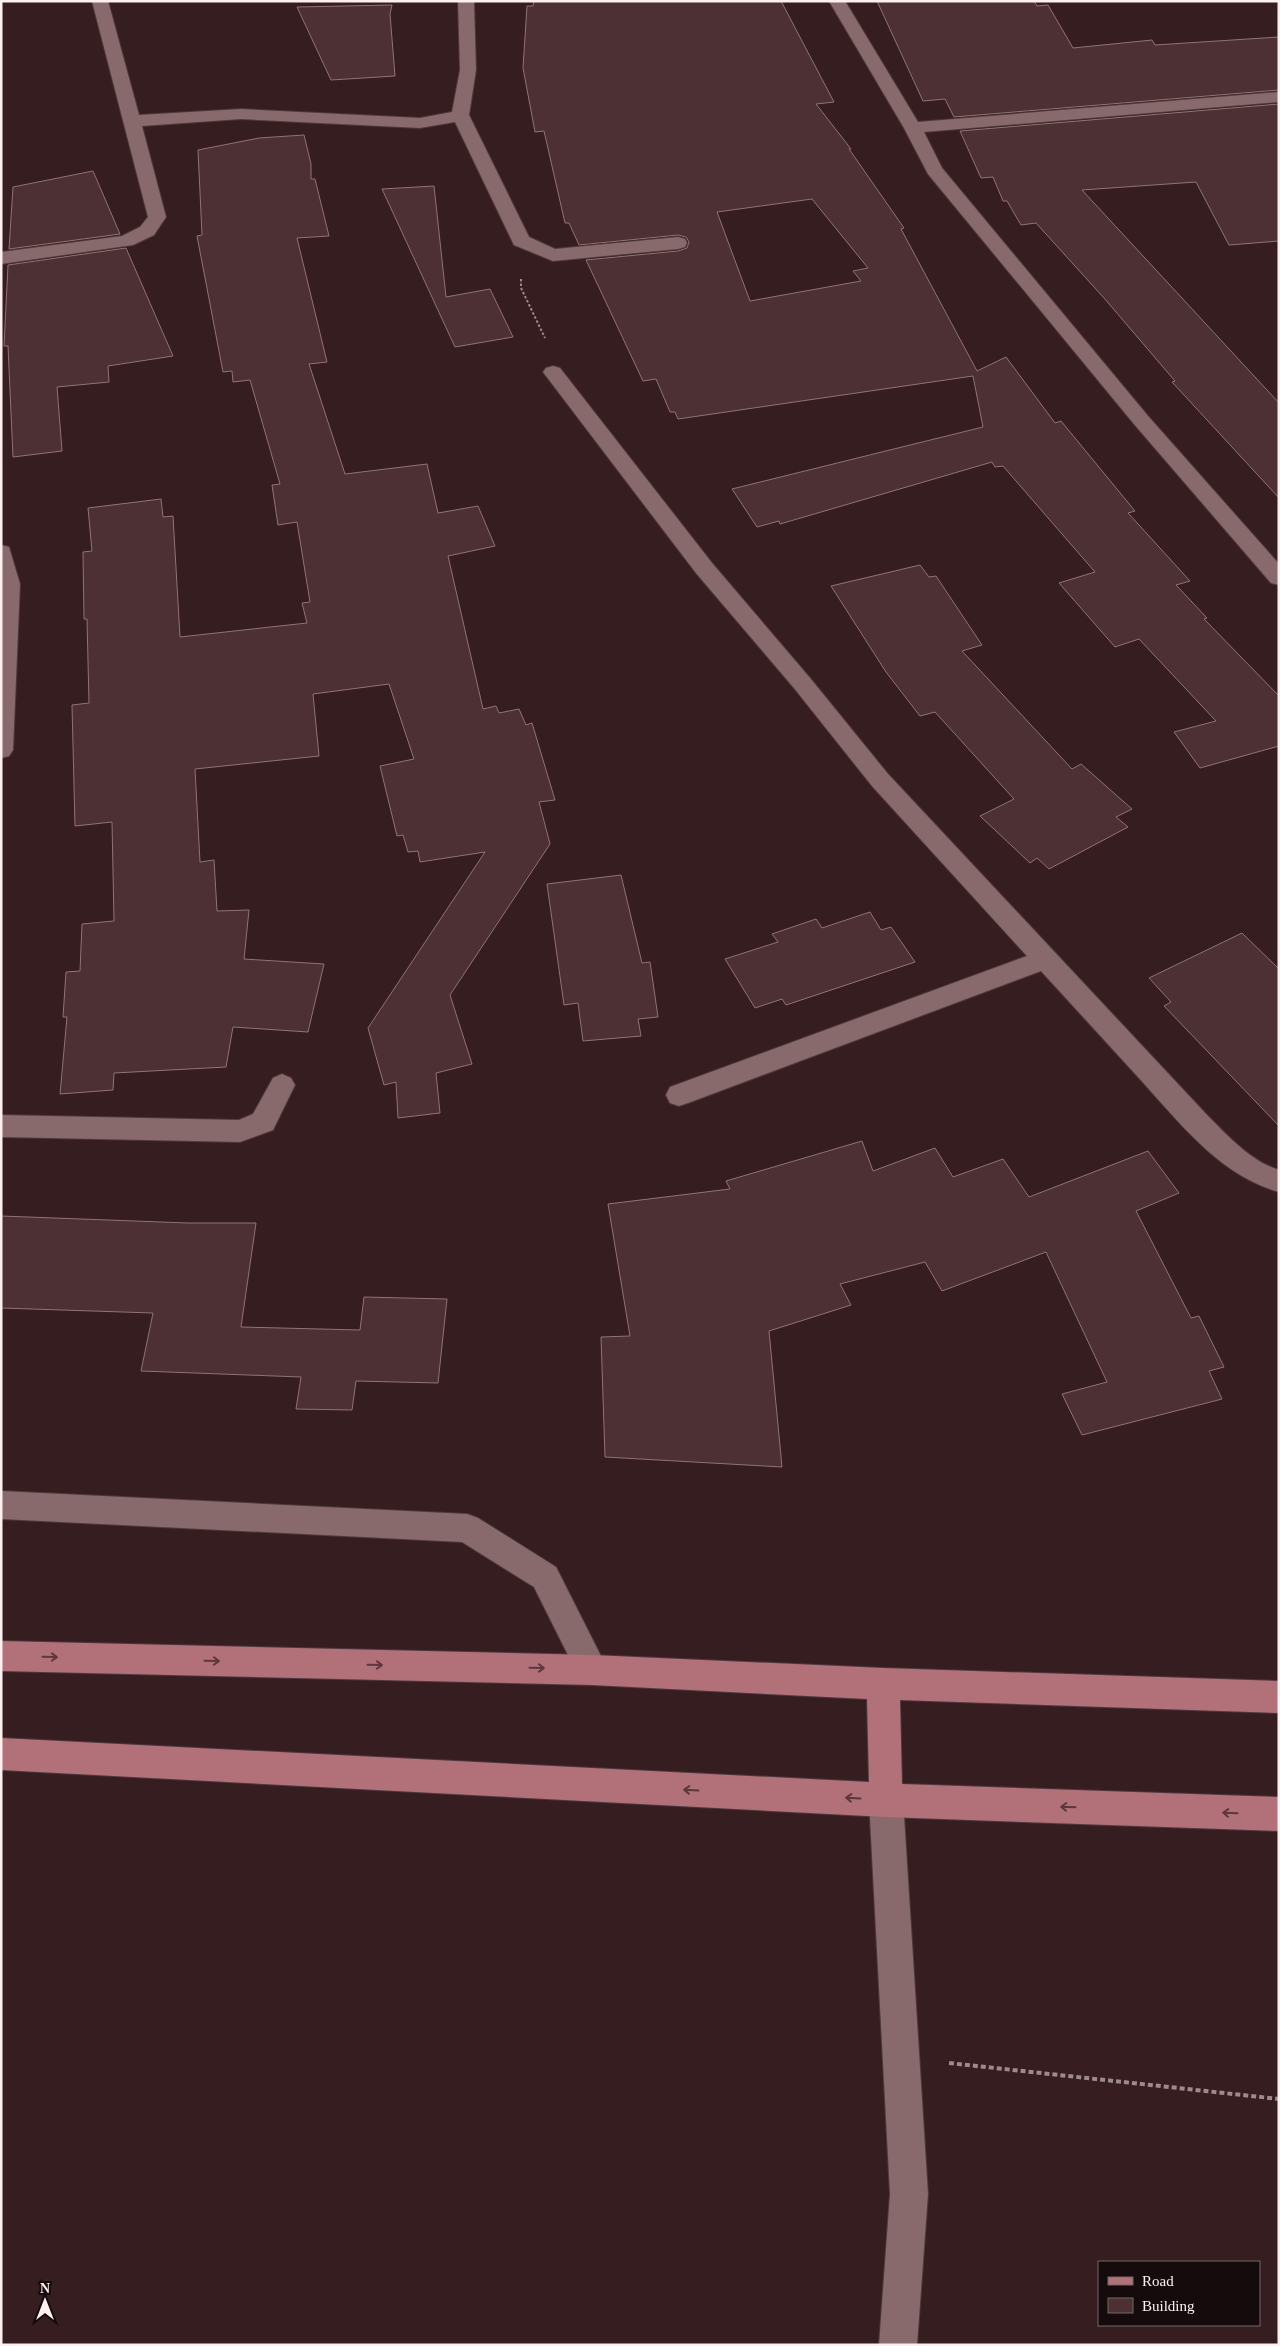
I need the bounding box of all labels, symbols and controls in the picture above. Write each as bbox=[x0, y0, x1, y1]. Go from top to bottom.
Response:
one-way arrow bbox=[42, 1652, 58, 1662]
one-way arrow bbox=[204, 1656, 220, 1666]
one-way arrow bbox=[367, 1660, 383, 1669]
one-way arrow bbox=[529, 1664, 545, 1673]
one-way arrow bbox=[683, 1785, 699, 1794]
one-way arrow bbox=[845, 1794, 861, 1803]
one-way arrow bbox=[1060, 1802, 1076, 1811]
one-way arrow bbox=[1222, 1808, 1238, 1817]
legend bbox=[1098, 2261, 1260, 2326]
text: Road bbox=[1142, 2273, 1174, 2289]
north arrow bbox=[20, 2276, 70, 2326]
text: N bbox=[40, 2281, 50, 2296]
text: Building bbox=[1142, 2298, 1195, 2314]

